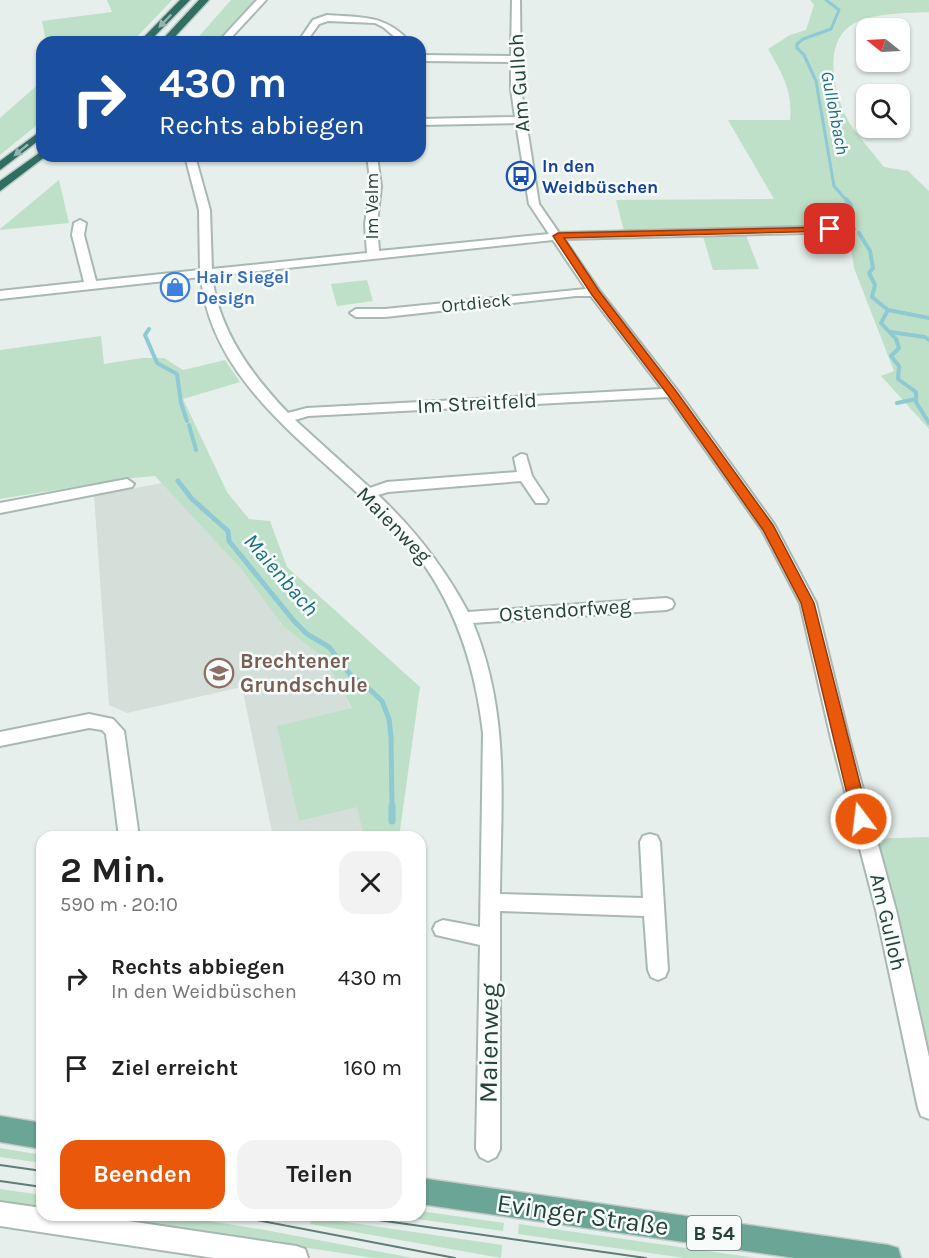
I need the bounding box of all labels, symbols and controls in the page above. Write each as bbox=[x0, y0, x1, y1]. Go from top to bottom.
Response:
one-way arrow bbox=[158, 14, 172, 28]
north arrow bbox=[856, 18, 910, 72]
map controls bbox=[856, 18, 910, 138]
street label: Am Gulloh bbox=[504, 33, 534, 133]
text: 430 m bbox=[159, 58, 287, 108]
icon: right bbox=[60, 60, 138, 138]
water label: Gullohbach bbox=[816, 69, 854, 157]
button: search bbox=[856, 84, 910, 138]
text: Rechts abbiegen bbox=[159, 109, 365, 141]
one-way arrow bbox=[14, 143, 29, 156]
place label: In den Weidbüschen bbox=[542, 155, 658, 198]
bus stop icon: In den Weidbüschen bbox=[505, 160, 537, 192]
street label: Im Velm bbox=[361, 173, 383, 239]
pin bbox=[804, 203, 855, 254]
icon: arrive bbox=[813, 212, 846, 245]
place label: Hair Siegel Design bbox=[196, 266, 289, 309]
shop icon: Hair Siegel Design bbox=[159, 271, 191, 303]
street label: Ortdieck bbox=[440, 288, 512, 318]
street label: Im Streitfeld bbox=[416, 388, 538, 418]
street label: Maienweg bbox=[352, 482, 436, 568]
water label: Maienbach bbox=[238, 528, 324, 622]
street label: Ostendorfweg bbox=[498, 593, 632, 627]
place label: Brechtener Grundschule bbox=[240, 649, 368, 697]
school or university icon: Brechtener Grundschule bbox=[203, 657, 235, 689]
position arrow bbox=[829, 787, 893, 851]
text: 2 Min. bbox=[60, 849, 164, 891]
button: close bbox=[339, 851, 402, 914]
street label: Am Gulloh bbox=[865, 871, 911, 973]
text: 590 m · 20:10 bbox=[60, 893, 178, 916]
text: Rechts abbiegen bbox=[111, 954, 285, 980]
icon: right bbox=[60, 962, 93, 995]
text: 430 m bbox=[338, 965, 402, 991]
text: In den Weidbüschen bbox=[111, 980, 297, 1003]
street label: Maienweg bbox=[472, 982, 506, 1103]
icon: arrive bbox=[60, 1052, 93, 1085]
text: Ziel erreicht bbox=[111, 1055, 238, 1081]
text: 160 m bbox=[343, 1055, 402, 1081]
button: Beenden bbox=[60, 1140, 225, 1209]
button: Teilen bbox=[237, 1140, 402, 1209]
street label: Evinger Straße bbox=[495, 1188, 671, 1242]
road number: B 54 bbox=[687, 1216, 741, 1250]

